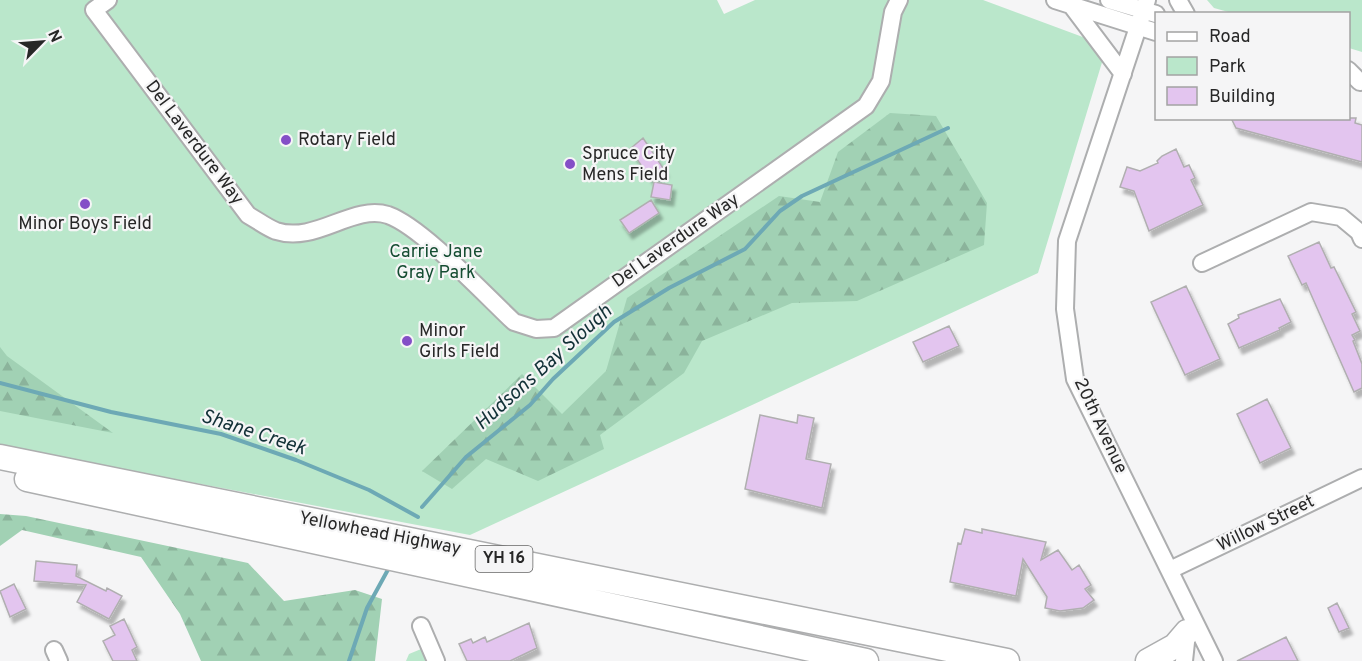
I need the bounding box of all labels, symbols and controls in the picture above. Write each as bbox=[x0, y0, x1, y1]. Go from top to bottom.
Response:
north arrow bbox=[12, 12, 72, 72]
legend bbox=[1155, 12, 1350, 120]
text: Road bbox=[1209, 26, 1251, 49]
text: N bbox=[42, 27, 65, 46]
text: Park bbox=[1209, 56, 1246, 79]
street label: Del Laverdure Way bbox=[140, 76, 248, 210]
text: Building bbox=[1209, 86, 1275, 109]
place label: Rotary Field bbox=[298, 129, 396, 152]
marker: Rotary Field bbox=[279, 133, 293, 147]
place label: Spruce City Mens Field bbox=[582, 143, 675, 187]
marker: Spruce City Mens Field bbox=[563, 157, 577, 171]
street label: Del Laverdure Way bbox=[608, 189, 744, 293]
marker: Minor Boys Field bbox=[78, 197, 92, 211]
place label: Minor Boys Field bbox=[18, 213, 152, 236]
park label: Carrie Jane Gray Park bbox=[389, 241, 483, 285]
water label: Hudsons Bay Slough bbox=[470, 299, 618, 437]
place label: Minor Girls Field bbox=[419, 320, 499, 364]
marker: Minor Girls Field bbox=[400, 334, 414, 348]
street label: 20th Avenue bbox=[1068, 375, 1132, 477]
water label: Shane Creek bbox=[197, 404, 310, 462]
street label: Willow Street bbox=[1213, 491, 1319, 557]
street label: Yellowhead Highway bbox=[297, 507, 463, 561]
road number: YH 16 bbox=[476, 546, 532, 572]

